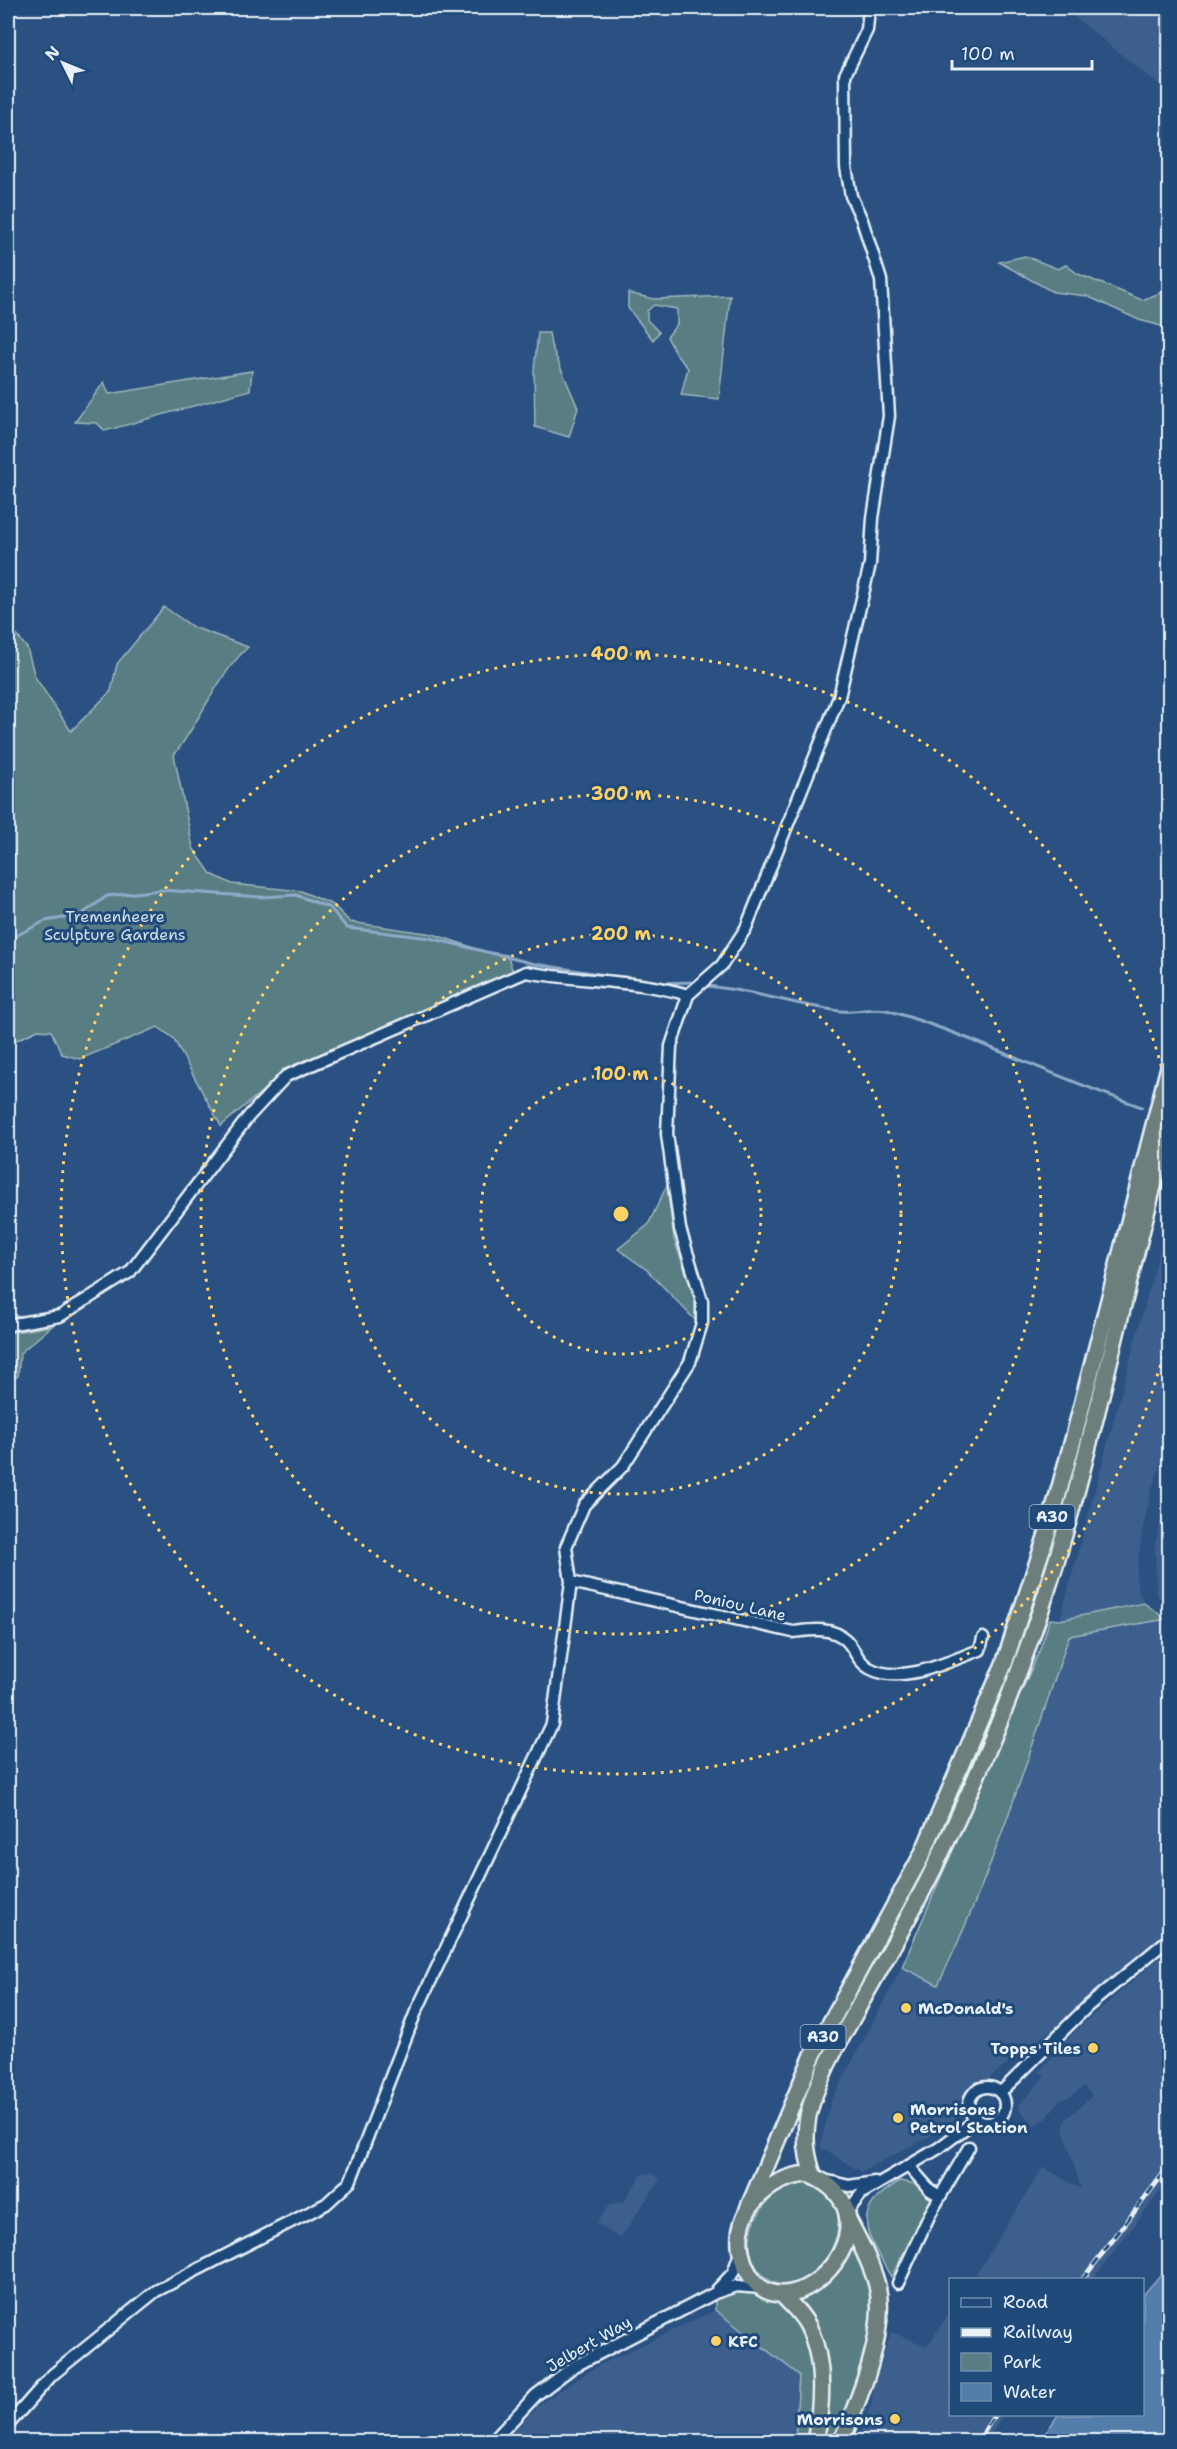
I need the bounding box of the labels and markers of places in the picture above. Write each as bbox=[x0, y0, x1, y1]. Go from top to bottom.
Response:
centre of rings bbox=[611, 1204, 631, 1224]
place label: McDonald's bbox=[918, 1998, 1014, 2019]
marker: McDonald's bbox=[899, 2001, 913, 2015]
place label: Topps Tiles bbox=[991, 2038, 1081, 2059]
marker: Topps Tiles bbox=[1086, 2041, 1100, 2055]
place label: Morrisons Petrol Station bbox=[910, 2099, 1028, 2138]
marker: Morrisons Petrol Station bbox=[891, 2111, 905, 2125]
place label: KFC bbox=[728, 2331, 758, 2352]
marker: KFC bbox=[709, 2334, 723, 2348]
place label: Morrisons bbox=[797, 2409, 883, 2430]
marker: Morrisons bbox=[888, 2412, 902, 2426]

